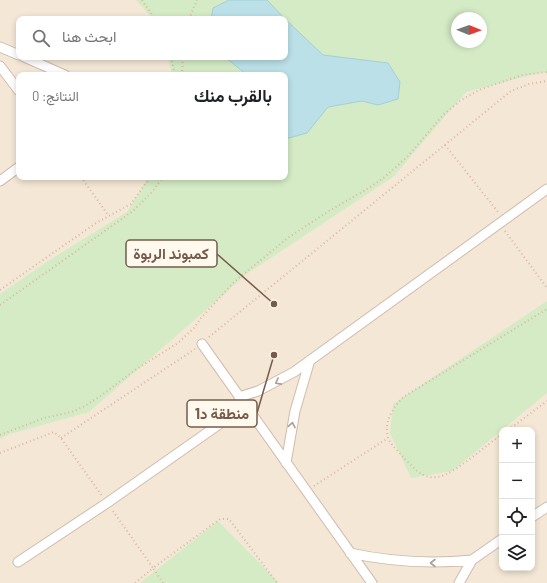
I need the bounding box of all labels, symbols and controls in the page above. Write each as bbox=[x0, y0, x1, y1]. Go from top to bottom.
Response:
north arrow bbox=[451, 12, 487, 48]
search box bbox=[16, 16, 288, 60]
icon: search bbox=[30, 27, 52, 49]
text: ابحث هنا bbox=[62, 27, 116, 45]
text: بالقرب منك bbox=[194, 85, 272, 105]
text: النتائج: 0 bbox=[32, 88, 79, 104]
callout: كمبوند الربوة bbox=[126, 240, 217, 267]
text: كمبوند الربوة bbox=[133, 244, 209, 263]
one-way arrow bbox=[274, 377, 282, 384]
callout: منطقة د1 bbox=[187, 400, 257, 427]
text: منطقة د1 bbox=[195, 404, 249, 422]
one-way arrow bbox=[288, 422, 296, 428]
map controls bbox=[499, 427, 535, 571]
button: + bbox=[499, 427, 535, 463]
button: − bbox=[499, 463, 535, 499]
button: locate bbox=[499, 499, 535, 535]
button: layers bbox=[499, 535, 535, 571]
one-way arrow bbox=[430, 559, 436, 567]

